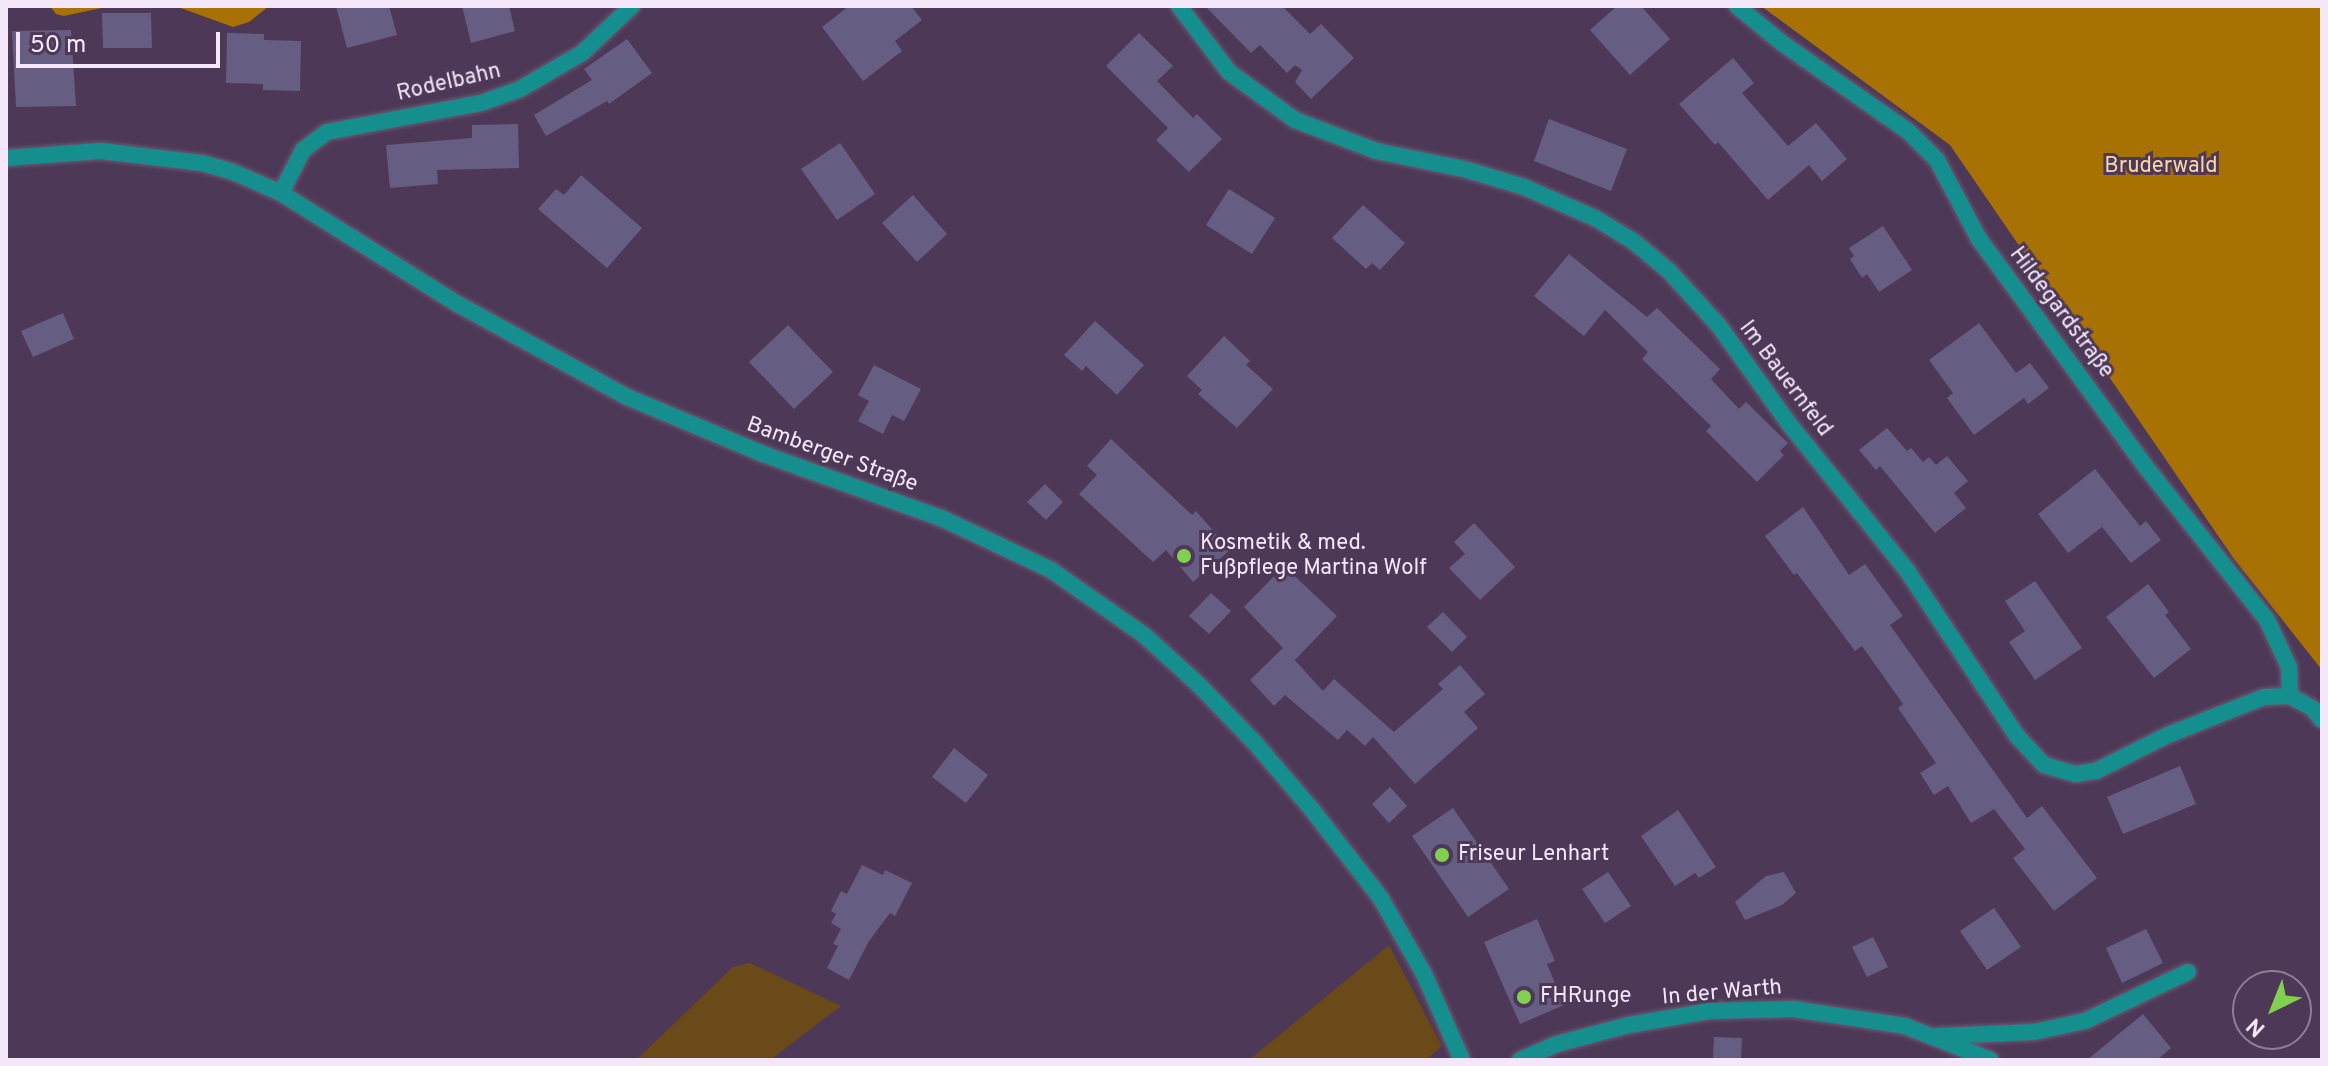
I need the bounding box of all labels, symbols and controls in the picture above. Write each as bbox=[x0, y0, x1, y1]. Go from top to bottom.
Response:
scale bar bbox=[20, 16, 224, 66]
text: 50 m bbox=[30, 31, 86, 61]
street label: Rodelbahn bbox=[394, 58, 504, 108]
park label: Bruderwald bbox=[2104, 154, 2218, 180]
street label: Hildegardstraße bbox=[2003, 242, 2119, 384]
street label: Im Bauernfeld bbox=[1733, 316, 1837, 442]
street label: Bamberger Straße bbox=[743, 412, 921, 498]
place label: Kosmetik & med. Fußpflege Martina Wolf bbox=[1200, 530, 1427, 582]
marker: Kosmetik & med. Fußpflege Martina Wolf bbox=[1175, 547, 1193, 565]
place label: Friseur Lenhart bbox=[1458, 842, 1609, 868]
marker: Friseur Lenhart bbox=[1433, 846, 1451, 864]
north arrow bbox=[2232, 970, 2312, 1050]
street label: In der Warth bbox=[1661, 975, 1783, 1011]
place label: FHRunge bbox=[1540, 984, 1631, 1010]
marker: FHRunge bbox=[1515, 988, 1533, 1006]
text: N bbox=[2242, 1011, 2272, 1042]

